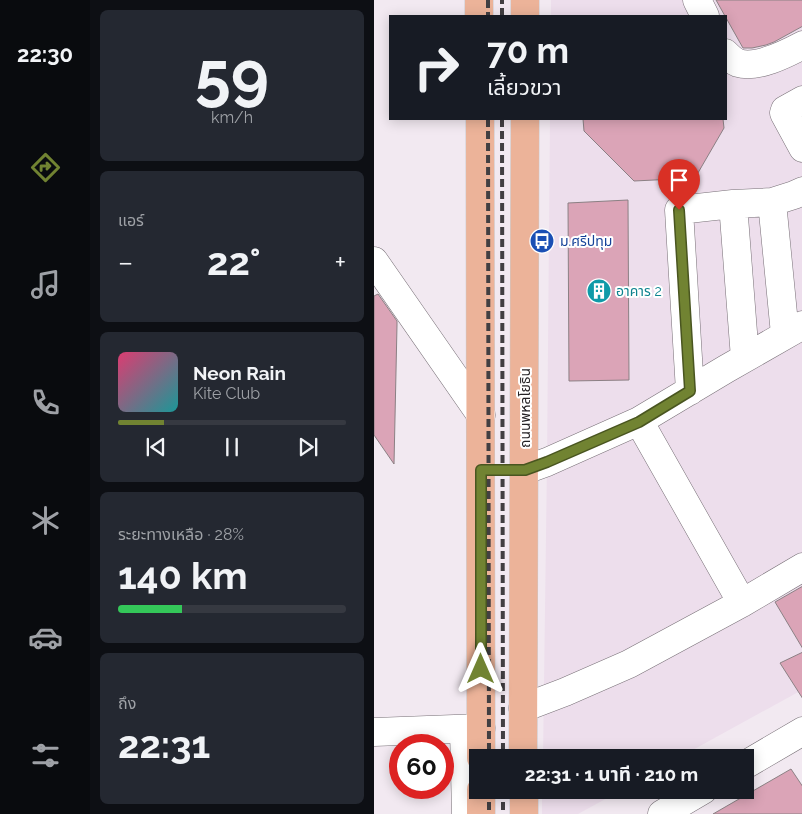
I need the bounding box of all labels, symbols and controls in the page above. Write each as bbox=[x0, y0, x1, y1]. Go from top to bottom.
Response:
text: 70 m bbox=[487, 30, 569, 71]
icon: right bbox=[404, 35, 469, 100]
text: 59 bbox=[195, 37, 269, 113]
text: 22:30 bbox=[17, 41, 73, 67]
text: เลี้ยวขวา bbox=[487, 74, 562, 100]
text: km/h bbox=[211, 108, 253, 127]
icon: directions bbox=[28, 150, 63, 185]
pin bbox=[658, 159, 700, 210]
icon: arrive bbox=[665, 166, 693, 194]
text: แอร์ bbox=[118, 211, 144, 230]
bus stop icon: ม.ศรีปทุม bbox=[529, 228, 555, 254]
place label: ม.ศรีปทุม bbox=[560, 233, 612, 250]
text: 22° bbox=[207, 239, 260, 284]
text: − bbox=[118, 246, 133, 279]
text: + bbox=[334, 246, 346, 279]
icon: music bbox=[28, 267, 63, 302]
building icon: อาคาร 2 bbox=[586, 278, 612, 304]
place label: อาคาร 2 bbox=[616, 283, 662, 299]
text: Neon Rain bbox=[193, 362, 286, 384]
street label: ถนนพหลโยธิน bbox=[517, 368, 533, 448]
text: Kite Club bbox=[193, 384, 260, 403]
icon: phone bbox=[28, 385, 63, 420]
icon: previous bbox=[142, 433, 170, 461]
icon: pause bbox=[218, 433, 246, 461]
icon: next bbox=[294, 433, 322, 461]
icon: climate bbox=[28, 503, 63, 538]
text: ระยะทางเหลือ · 28% bbox=[118, 525, 244, 544]
text: 140 km bbox=[118, 553, 248, 598]
icon: car bbox=[28, 620, 63, 655]
position arrow bbox=[454, 642, 506, 694]
text: ถึง bbox=[118, 694, 136, 713]
text: 22:31 bbox=[118, 722, 210, 767]
speed limit sign: 60 bbox=[389, 734, 454, 799]
icon: filters bbox=[28, 738, 63, 773]
text: 22:31 · 1 นาที · 210 m bbox=[525, 763, 698, 785]

